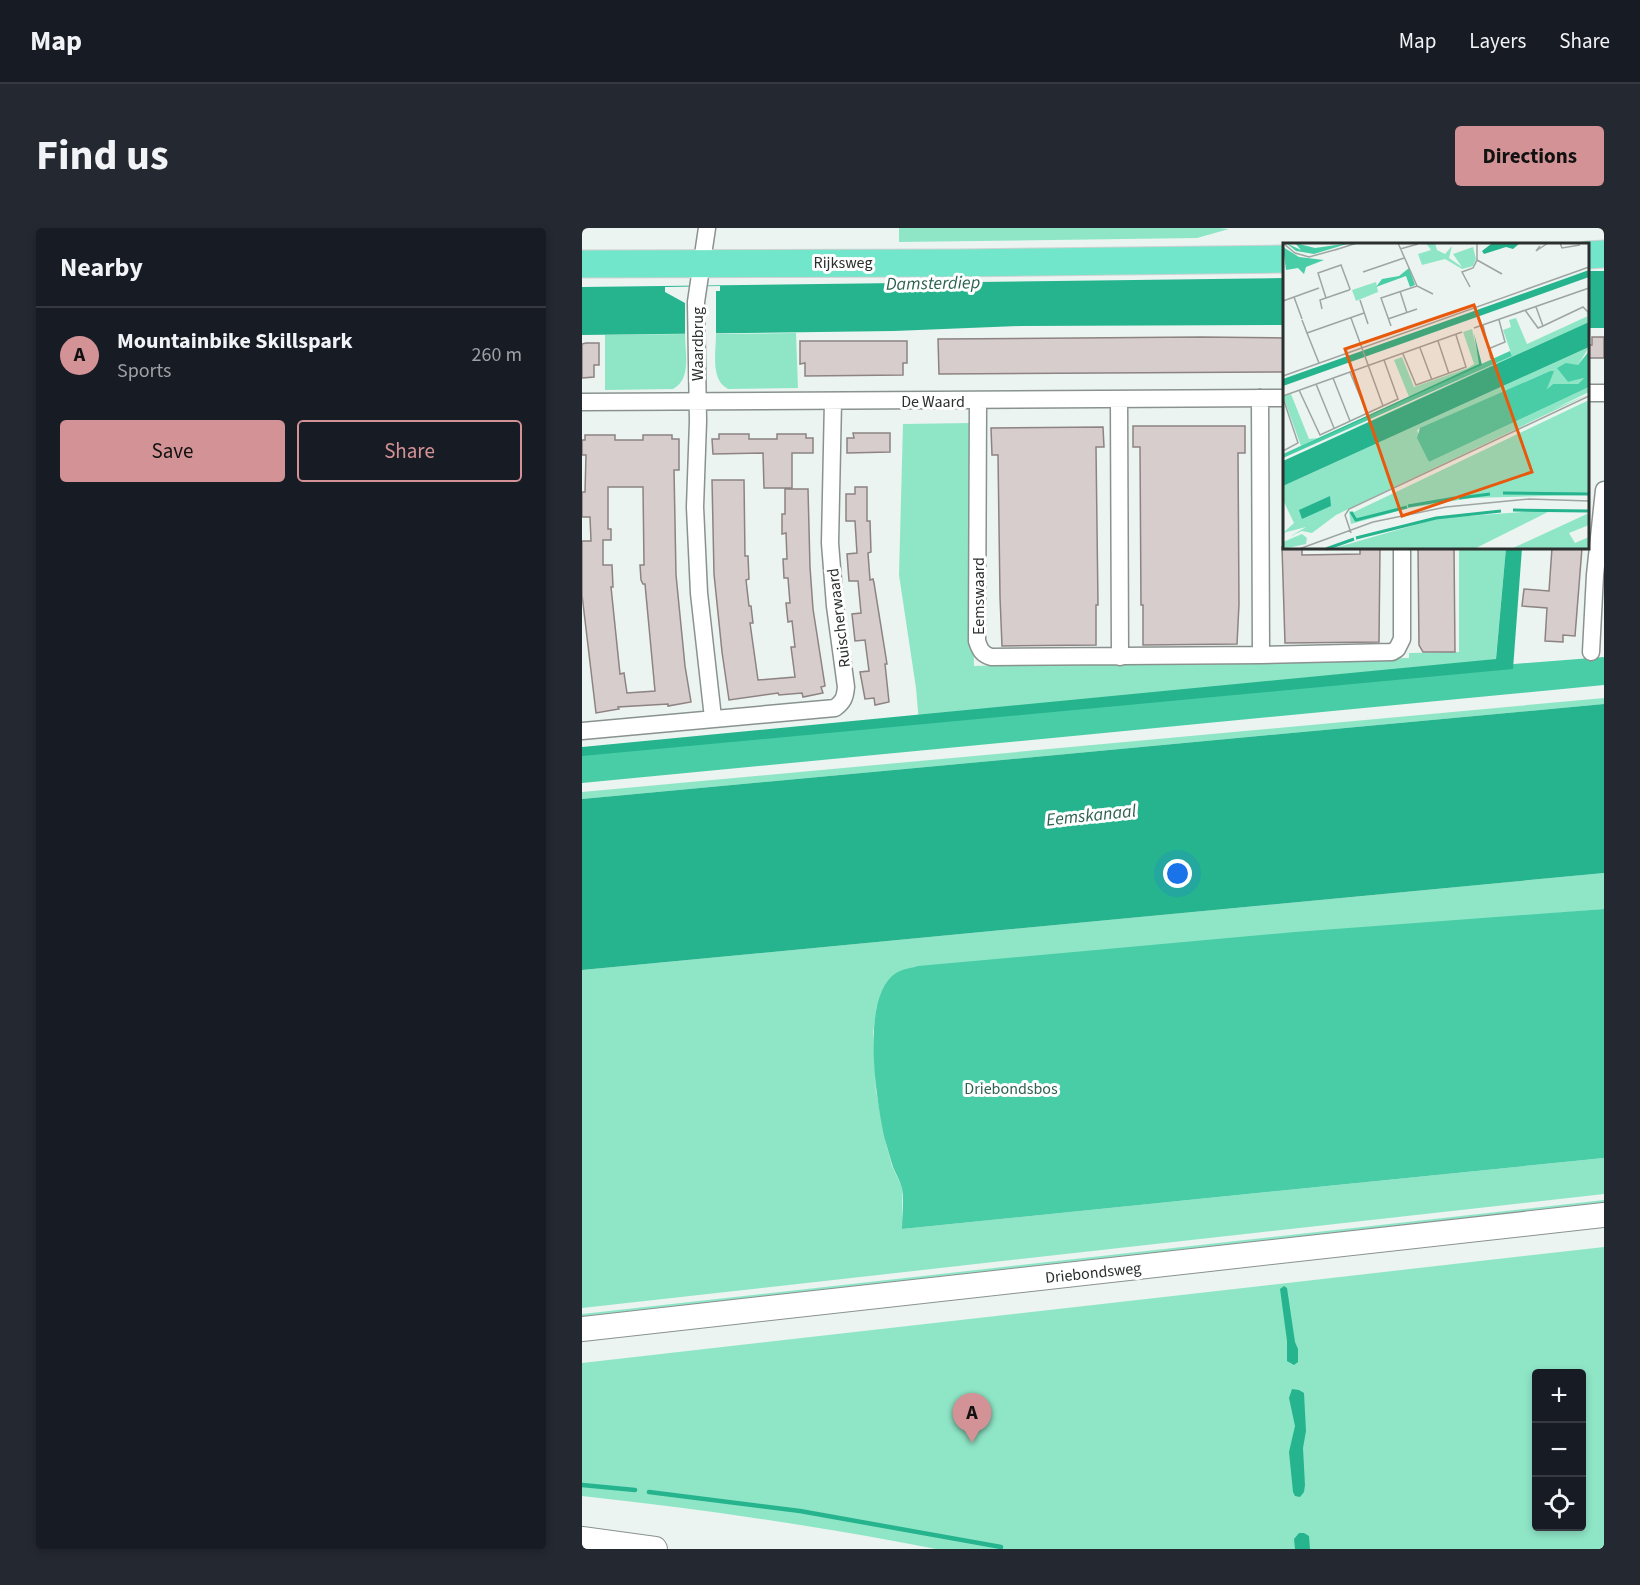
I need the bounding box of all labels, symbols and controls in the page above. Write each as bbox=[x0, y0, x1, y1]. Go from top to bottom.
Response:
text: Map bbox=[30, 21, 82, 61]
text: Map bbox=[1399, 26, 1436, 56]
text: Layers bbox=[1469, 26, 1526, 56]
text: Share bbox=[1559, 26, 1610, 56]
text: Find us bbox=[36, 126, 169, 186]
button: Directions bbox=[1455, 126, 1604, 186]
inset map bbox=[1283, 243, 1589, 549]
text: Nearby bbox=[60, 249, 143, 286]
street label: Rijksweg bbox=[814, 252, 872, 274]
water label: Damsterdiep bbox=[886, 270, 980, 297]
street label: Waardbrug bbox=[687, 307, 709, 381]
text: Mountainbike Skillspark bbox=[117, 325, 353, 357]
text: A bbox=[74, 341, 85, 369]
text: 260 m bbox=[472, 341, 522, 369]
text: Sports bbox=[117, 357, 172, 385]
street label: De Waard bbox=[901, 391, 965, 413]
button: Save bbox=[60, 420, 285, 482]
button: Share bbox=[297, 420, 522, 482]
street label: Eemswaard bbox=[968, 557, 990, 635]
street label: Ruischerwaard bbox=[822, 567, 856, 669]
water label: Eemskanaal bbox=[1045, 798, 1138, 833]
your location bbox=[1163, 859, 1192, 888]
park label: Driebondsbos bbox=[964, 1078, 1058, 1100]
street label: Driebondsweg bbox=[1044, 1257, 1142, 1289]
map controls bbox=[1532, 1369, 1586, 1531]
button: + bbox=[1532, 1369, 1586, 1423]
pin: A bbox=[952, 1394, 992, 1443]
button: − bbox=[1532, 1423, 1586, 1477]
button: locate bbox=[1532, 1477, 1586, 1531]

